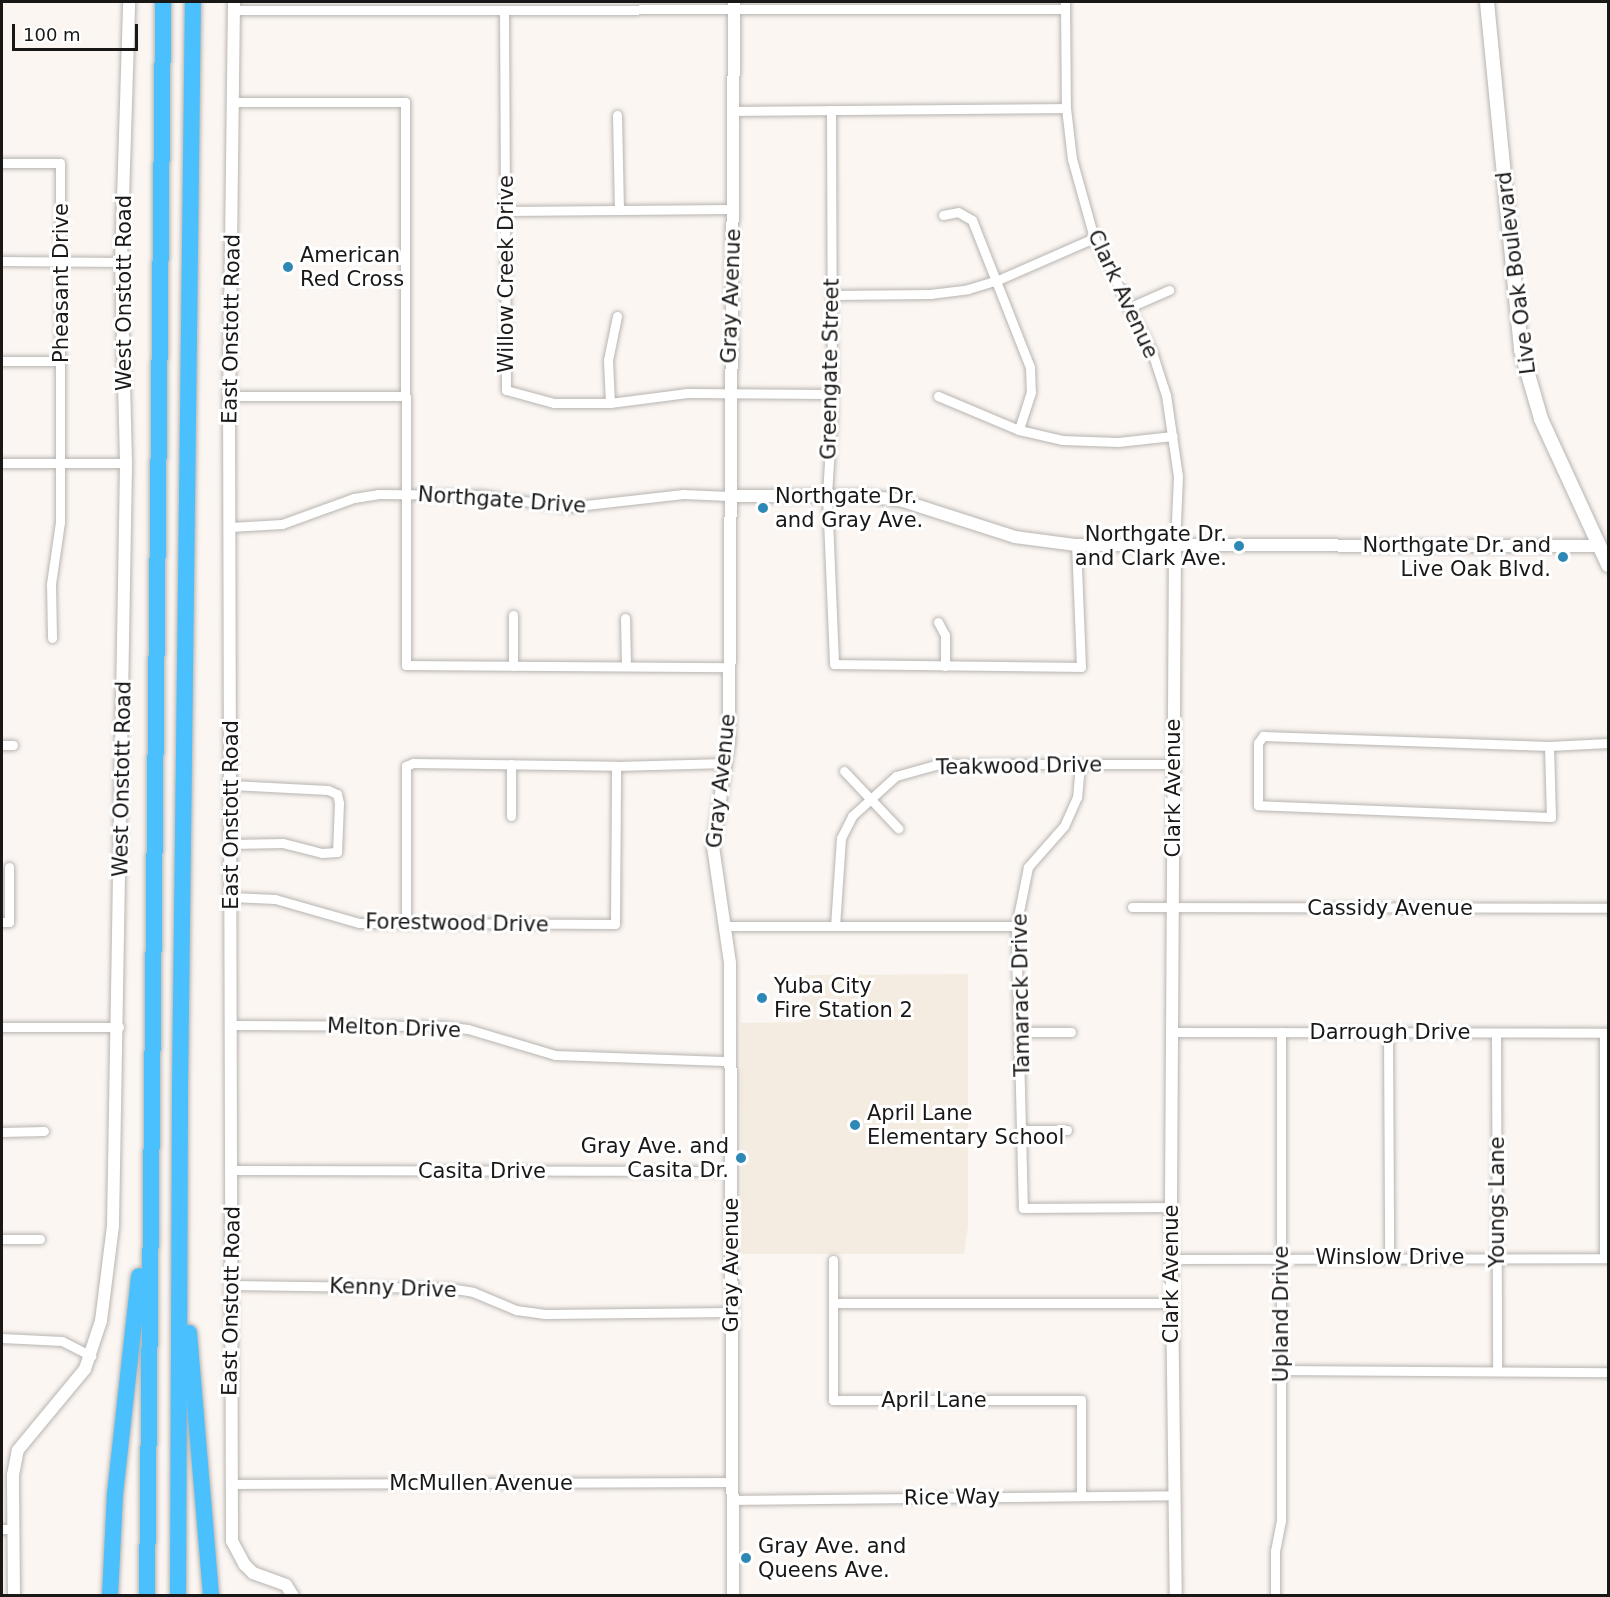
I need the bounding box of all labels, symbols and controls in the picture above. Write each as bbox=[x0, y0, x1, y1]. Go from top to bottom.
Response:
scale bar bbox=[15, 12, 141, 50]
text: 100 m bbox=[23, 24, 81, 45]
street label: Live Oak Boulevard bbox=[1491, 170, 1541, 376]
street label: Willow Creek Drive bbox=[493, 175, 519, 373]
street label: West Onstott Road bbox=[111, 195, 137, 391]
street label: Pheasant Drive bbox=[48, 203, 74, 363]
street label: Clark Avenue bbox=[1082, 226, 1164, 362]
street label: Gray Avenue bbox=[716, 228, 746, 364]
street label: East Onstott Road bbox=[217, 234, 245, 424]
place label: American Red Cross bbox=[300, 242, 404, 292]
marker: American Red Cross bbox=[281, 260, 295, 274]
street label: Greengate Street bbox=[816, 278, 844, 460]
street label: Northgate Drive bbox=[417, 482, 587, 518]
place label: Northgate Dr. and Gray Ave. bbox=[775, 483, 923, 533]
marker: Northgate Dr. and Gray Ave. bbox=[756, 501, 770, 515]
place label: Northgate Dr. and Clark Ave. bbox=[1075, 521, 1227, 571]
place label: Northgate Dr. and Live Oak Blvd. bbox=[1363, 532, 1551, 582]
marker: Northgate Dr. and Clark Ave. bbox=[1232, 539, 1246, 553]
marker: Northgate Dr. and Live Oak Blvd. bbox=[1556, 550, 1570, 564]
street label: West Onstott Road bbox=[108, 681, 136, 877]
street label: Gray Avenue bbox=[701, 713, 741, 849]
street label: Clark Avenue bbox=[1160, 719, 1186, 857]
street label: East Onstott Road bbox=[218, 720, 244, 910]
street label: Teakwood Drive bbox=[936, 752, 1102, 780]
street label: Cassidy Avenue bbox=[1307, 895, 1473, 921]
street label: Forestwood Drive bbox=[365, 909, 549, 937]
street label: Tamarack Drive bbox=[1007, 913, 1035, 1077]
place label: Yuba City Fire Station 2 bbox=[774, 973, 913, 1023]
marker: Yuba City Fire Station 2 bbox=[755, 991, 769, 1005]
street label: Melton Drive bbox=[327, 1013, 461, 1043]
street label: Darrough Drive bbox=[1310, 1019, 1470, 1045]
place label: April Lane Elementary School bbox=[867, 1100, 1064, 1150]
marker: April Lane Elementary School bbox=[848, 1118, 862, 1132]
place label: Gray Ave. and Casita Dr. bbox=[581, 1133, 729, 1183]
street label: Youngs Lane bbox=[1484, 1136, 1510, 1268]
marker: Gray Ave. and Casita Dr. bbox=[734, 1151, 748, 1165]
street label: Casita Drive bbox=[418, 1158, 546, 1184]
street label: Gray Avenue bbox=[718, 1198, 744, 1332]
street label: Clark Avenue bbox=[1158, 1205, 1184, 1343]
street label: East Onstott Road bbox=[217, 1206, 245, 1396]
street label: Winslow Drive bbox=[1316, 1244, 1464, 1270]
street label: Upland Drive bbox=[1268, 1246, 1294, 1382]
street label: Kenny Drive bbox=[329, 1273, 457, 1303]
street label: April Lane bbox=[881, 1387, 987, 1413]
street label: McMullen Avenue bbox=[389, 1470, 573, 1496]
street label: Rice Way bbox=[904, 1484, 1000, 1510]
place label: Gray Ave. and Queens Ave. bbox=[758, 1533, 906, 1583]
marker: Gray Ave. and Queens Ave. bbox=[739, 1551, 753, 1565]

